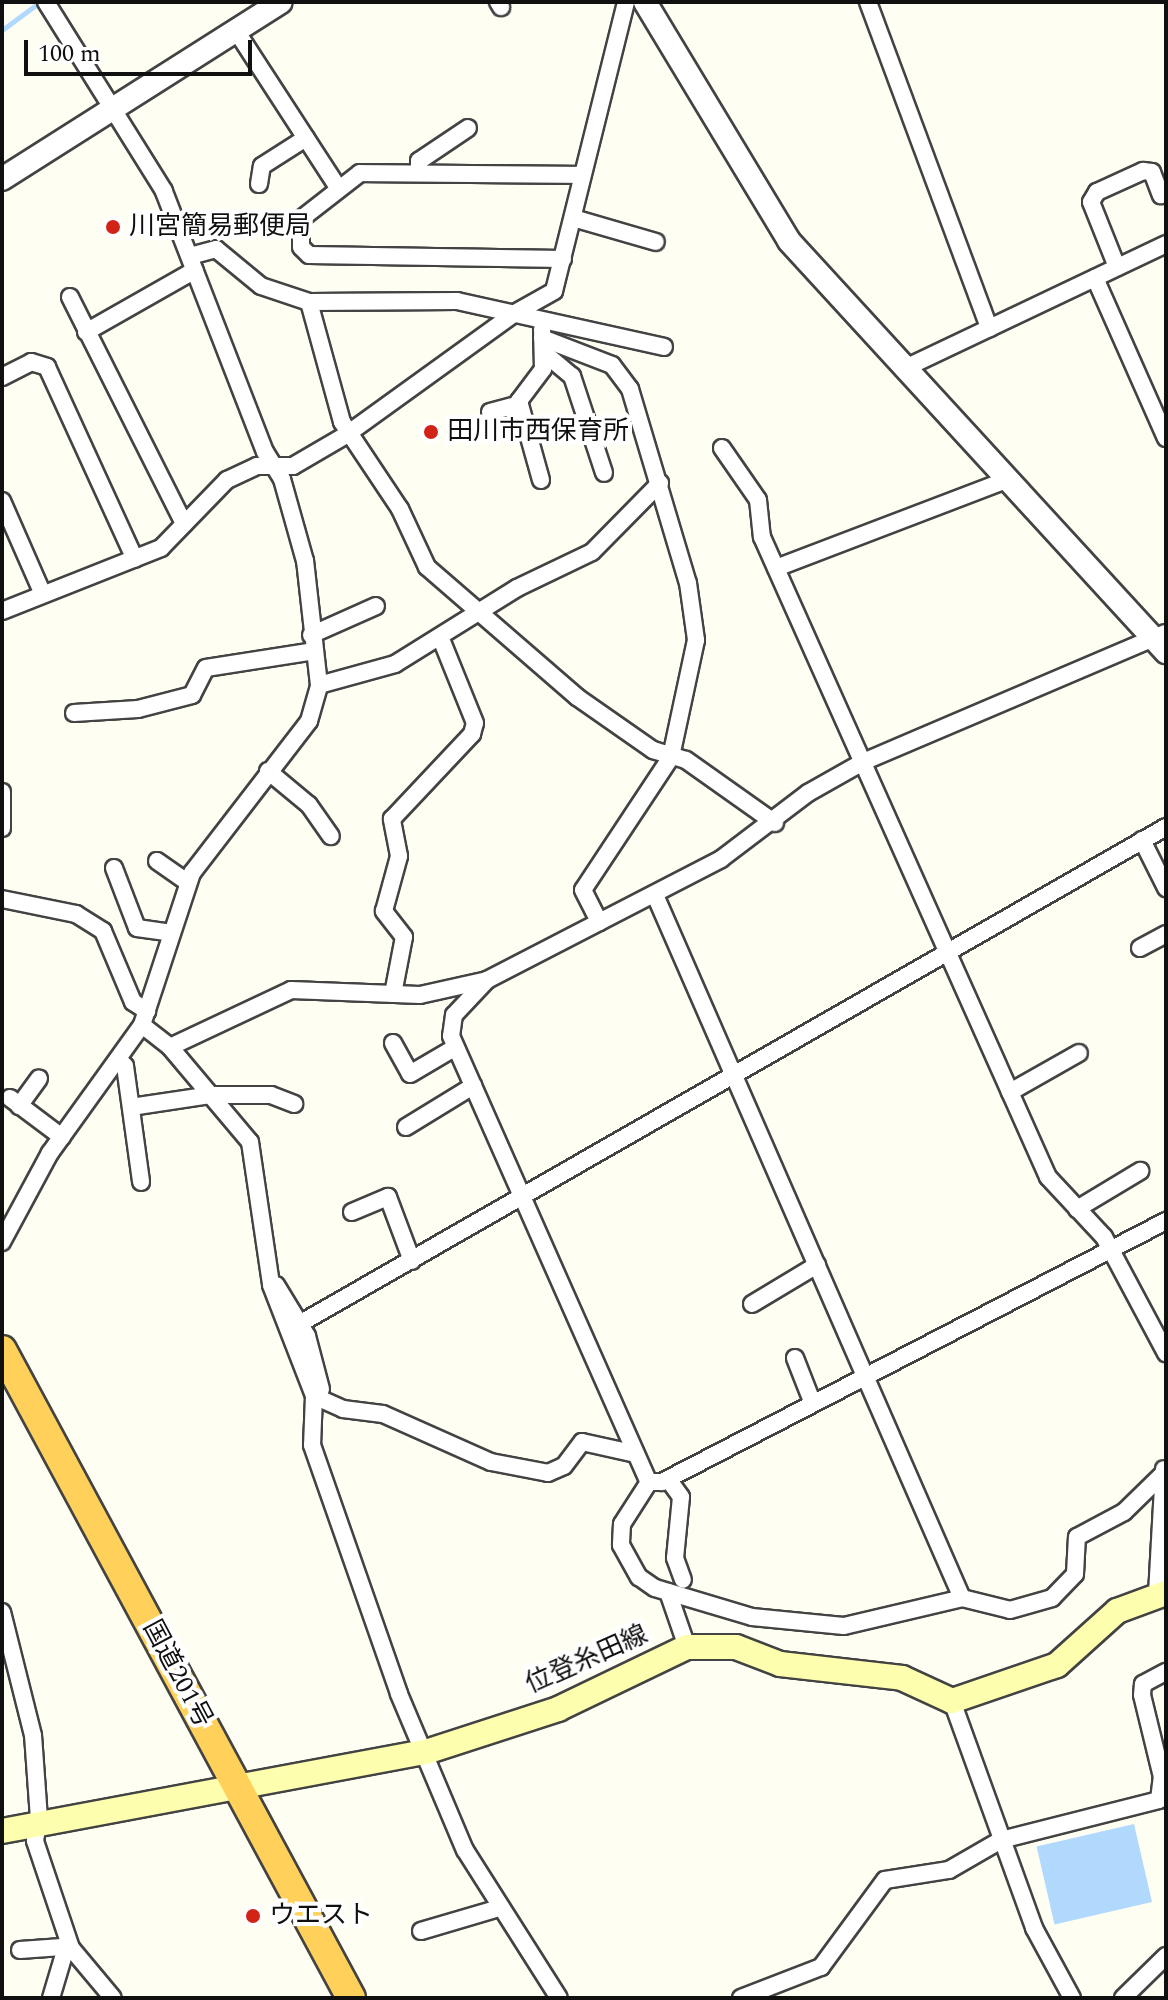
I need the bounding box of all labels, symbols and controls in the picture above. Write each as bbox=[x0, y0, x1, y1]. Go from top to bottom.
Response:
scale bar bbox=[28, 24, 256, 74]
text: 100 m bbox=[38, 36, 101, 72]
place label: 川宮簡易郵便局 bbox=[129, 211, 311, 243]
marker: 川宮簡易郵便局 bbox=[104, 218, 122, 236]
place label: 田川市西保育所 bbox=[447, 416, 629, 448]
marker: 田川市西保育所 bbox=[422, 423, 440, 441]
street label: 国道201号 bbox=[136, 1615, 218, 1733]
street label: 位登糸田線 bbox=[521, 1619, 653, 1701]
place label: ウエスト bbox=[269, 1900, 373, 1932]
marker: ウエスト bbox=[244, 1907, 262, 1925]

